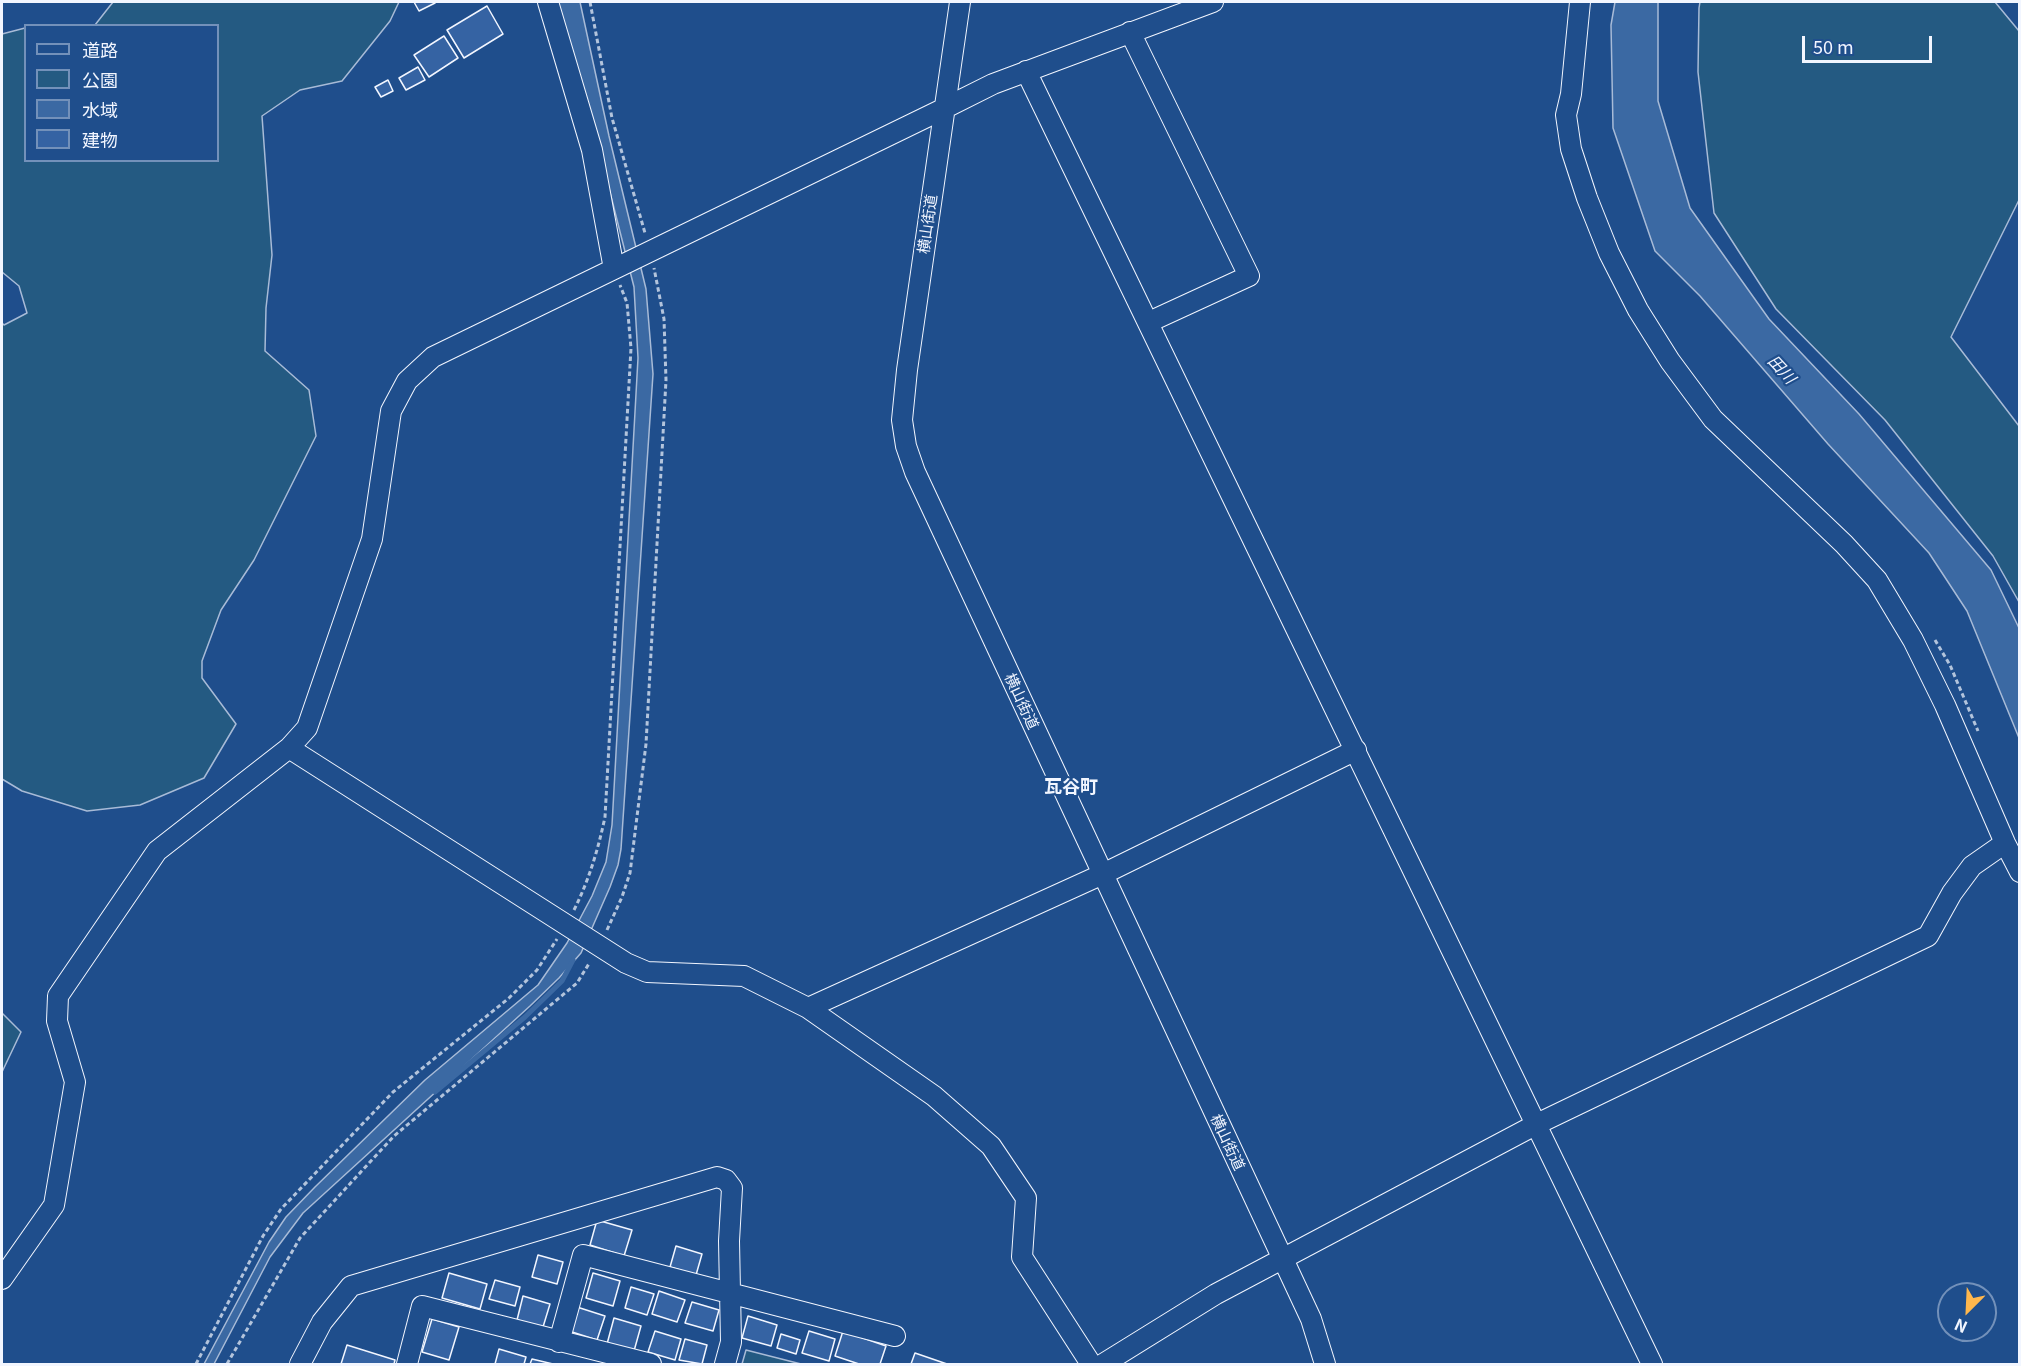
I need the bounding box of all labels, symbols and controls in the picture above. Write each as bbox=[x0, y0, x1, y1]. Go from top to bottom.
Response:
legend bbox=[24, 24, 219, 162]
scale bar bbox=[1805, 24, 1936, 62]
text: 50 m bbox=[1813, 33, 1854, 59]
text: 道路 bbox=[82, 36, 118, 62]
text: 公園 bbox=[82, 66, 118, 92]
text: 水域 bbox=[82, 96, 118, 122]
text: 建物 bbox=[82, 126, 118, 152]
street label: 横山街道 bbox=[914, 193, 940, 255]
water label: 田川 bbox=[1764, 351, 1800, 387]
street label: 横山街道 bbox=[1001, 670, 1043, 732]
district label: 瓦谷町 bbox=[1044, 775, 1098, 797]
street label: 横山街道 bbox=[1207, 1111, 1249, 1173]
north arrow bbox=[1937, 1282, 1997, 1342]
text: N bbox=[1950, 1313, 1971, 1340]

